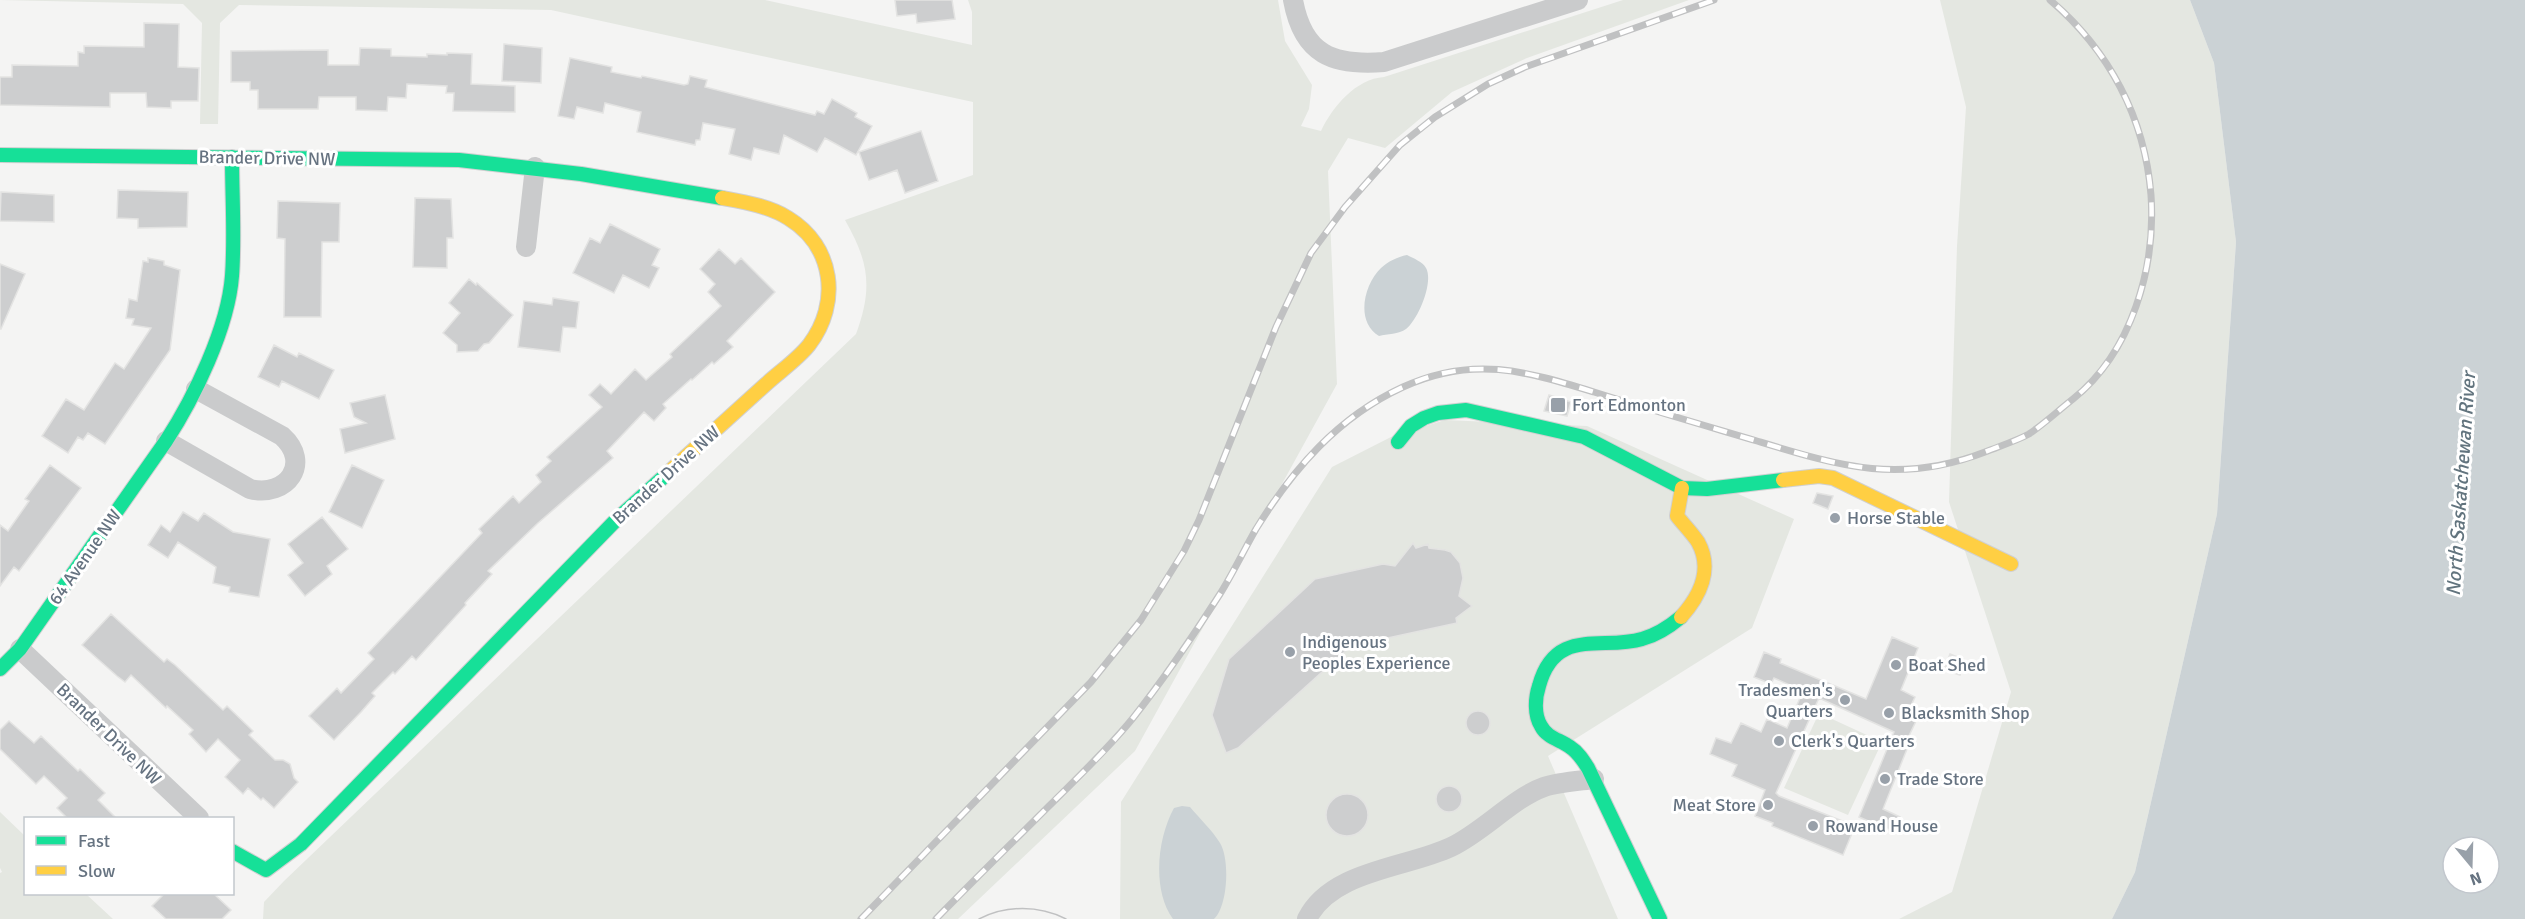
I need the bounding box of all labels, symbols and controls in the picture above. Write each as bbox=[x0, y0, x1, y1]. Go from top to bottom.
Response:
street label: Brander Drive NW bbox=[198, 146, 336, 170]
water label: North Saskatchewan River bbox=[2441, 369, 2481, 597]
place label: Fort Edmonton bbox=[1572, 394, 1686, 416]
marker: Fort Edmonton bbox=[1549, 396, 1567, 414]
street label: Brander Drive NW bbox=[608, 421, 724, 529]
street label: 64 Avenue NW bbox=[44, 505, 126, 609]
place label: Horse Stable bbox=[1847, 507, 1945, 529]
marker: Horse Stable bbox=[1828, 511, 1842, 525]
place label: Indigenous Peoples Experience bbox=[1302, 631, 1451, 674]
marker: Indigenous Peoples Experience bbox=[1283, 645, 1297, 659]
place label: Boat Shed bbox=[1908, 654, 1986, 676]
marker: Boat Shed bbox=[1889, 658, 1903, 672]
street label: Brander Drive NW bbox=[52, 679, 166, 789]
place label: Tradesmen's Quarters bbox=[1738, 679, 1833, 722]
marker: Tradesmen's Quarters bbox=[1838, 693, 1852, 707]
place label: Blacksmith Shop bbox=[1901, 702, 2030, 724]
marker: Blacksmith Shop bbox=[1882, 706, 1896, 720]
place label: Clerk's Quarters bbox=[1791, 730, 1915, 752]
marker: Clerk's Quarters bbox=[1772, 734, 1786, 748]
place label: Trade Store bbox=[1897, 768, 1984, 790]
marker: Trade Store bbox=[1878, 772, 1892, 786]
place label: Meat Store bbox=[1672, 794, 1756, 816]
marker: Meat Store bbox=[1761, 798, 1775, 812]
place label: Rowand House bbox=[1825, 815, 1938, 837]
legend bbox=[24, 817, 234, 895]
marker: Rowand House bbox=[1806, 819, 1820, 833]
text: Fast bbox=[78, 830, 110, 852]
north arrow bbox=[2441, 835, 2501, 895]
text: Slow bbox=[78, 860, 115, 882]
text: N bbox=[2467, 867, 2484, 890]

